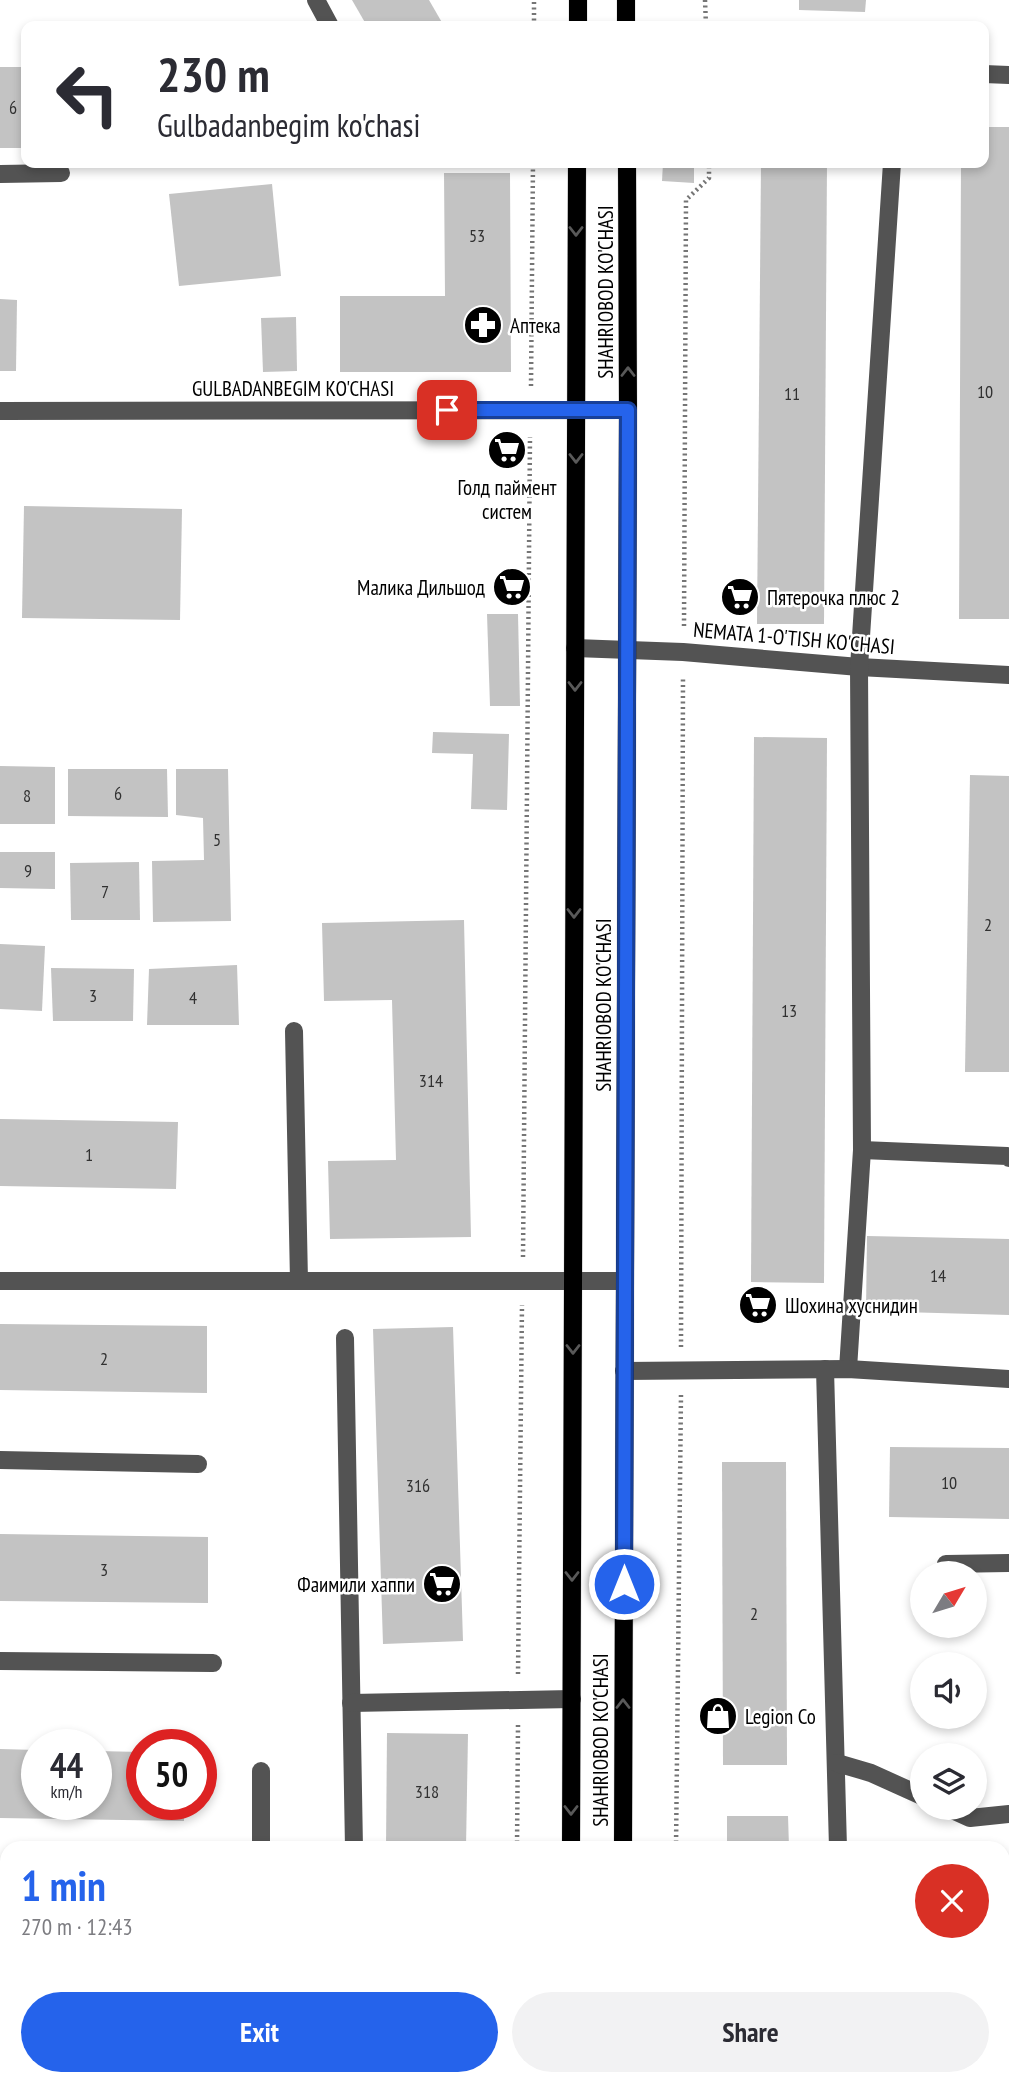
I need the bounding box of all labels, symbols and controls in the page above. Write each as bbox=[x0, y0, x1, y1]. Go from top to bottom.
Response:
text: 230 m bbox=[157, 42, 270, 106]
icon: left bbox=[42, 49, 133, 140]
house number: 6 bbox=[9, 96, 17, 119]
text: Gulbadanbegim ko'chasi bbox=[157, 104, 420, 146]
street label: SHAHRIOBOD KO'CHASI bbox=[592, 205, 619, 379]
house number: 53 bbox=[469, 224, 485, 247]
one-way arrow bbox=[568, 226, 584, 237]
pharmacy icon: Аптека bbox=[462, 304, 504, 346]
place label: Аптека bbox=[510, 312, 561, 339]
one-way arrow bbox=[620, 366, 636, 376]
street label: GULBADANBEGIM KO'CHASI bbox=[192, 375, 394, 402]
pin bbox=[417, 380, 477, 440]
house number: 10 bbox=[977, 380, 993, 403]
house number: 11 bbox=[784, 382, 800, 405]
icon: arrive bbox=[428, 391, 466, 429]
supermarket icon: Голд паймент систем bbox=[486, 429, 528, 471]
one-way arrow bbox=[568, 454, 584, 464]
place label: Голд паймент систем bbox=[457, 474, 557, 525]
supermarket icon: Малика Дильшод bbox=[491, 566, 533, 608]
place label: Малика Дильшод bbox=[357, 574, 485, 601]
supermarket icon: Пятерочка плюс 2 bbox=[719, 576, 761, 618]
place label: Пятерочка плюс 2 bbox=[767, 584, 900, 611]
street label: NEMATA 1-O'TISH KO'CHASI bbox=[692, 616, 896, 660]
one-way arrow bbox=[567, 681, 583, 692]
house number: 6 bbox=[114, 782, 122, 805]
house number: 8 bbox=[23, 784, 31, 807]
house number: 5 bbox=[213, 828, 221, 851]
house number: 9 bbox=[24, 859, 32, 882]
house number: 7 bbox=[101, 880, 109, 903]
one-way arrow bbox=[566, 909, 582, 919]
house number: 2 bbox=[984, 913, 992, 936]
street label: SHAHRIOBOD KO'CHASI bbox=[590, 918, 617, 1092]
house number: 3 bbox=[89, 984, 97, 1007]
house number: 4 bbox=[189, 986, 197, 1009]
house number: 13 bbox=[781, 999, 797, 1022]
house number: 314 bbox=[419, 1069, 443, 1092]
house number: 1 bbox=[85, 1143, 93, 1166]
house number: 14 bbox=[930, 1264, 946, 1287]
supermarket icon: Шохина хуснидин bbox=[737, 1284, 779, 1326]
place label: Шохина хуснидин bbox=[785, 1292, 918, 1319]
one-way arrow bbox=[565, 1344, 581, 1354]
house number: 2 bbox=[100, 1347, 108, 1370]
house number: 10 bbox=[941, 1471, 957, 1494]
house number: 316 bbox=[406, 1474, 430, 1497]
position arrow bbox=[587, 1547, 661, 1621]
house number: 3 bbox=[100, 1558, 108, 1581]
north arrow bbox=[910, 1561, 987, 1638]
map controls bbox=[910, 1561, 987, 1820]
supermarket icon: Фаимили хаппи bbox=[421, 1563, 463, 1605]
place label: Фаимили хаппи bbox=[297, 1571, 415, 1598]
one-way arrow bbox=[564, 1571, 580, 1582]
house number: 2 bbox=[750, 1602, 758, 1625]
button: sound bbox=[910, 1652, 987, 1729]
street label: SHAHRIOBOD KO'CHASI bbox=[587, 1653, 614, 1827]
shop icon: Legion Co bbox=[697, 1695, 739, 1737]
one-way arrow bbox=[615, 1698, 631, 1708]
place label: Legion Co bbox=[745, 1703, 816, 1730]
speed limit sign: 50 bbox=[126, 1729, 217, 1820]
text: 44 bbox=[50, 1742, 83, 1788]
button: layers bbox=[910, 1743, 987, 1820]
text: km/h bbox=[51, 1780, 82, 1803]
house number: 318 bbox=[415, 1780, 439, 1803]
one-way arrow bbox=[563, 1805, 579, 1815]
text: 1 min bbox=[21, 1858, 106, 1913]
button: close bbox=[915, 1864, 989, 1938]
text: 270 m · 12:43 bbox=[21, 1912, 133, 1941]
button: Exit bbox=[21, 1992, 498, 2072]
button: Share bbox=[512, 1992, 989, 2072]

